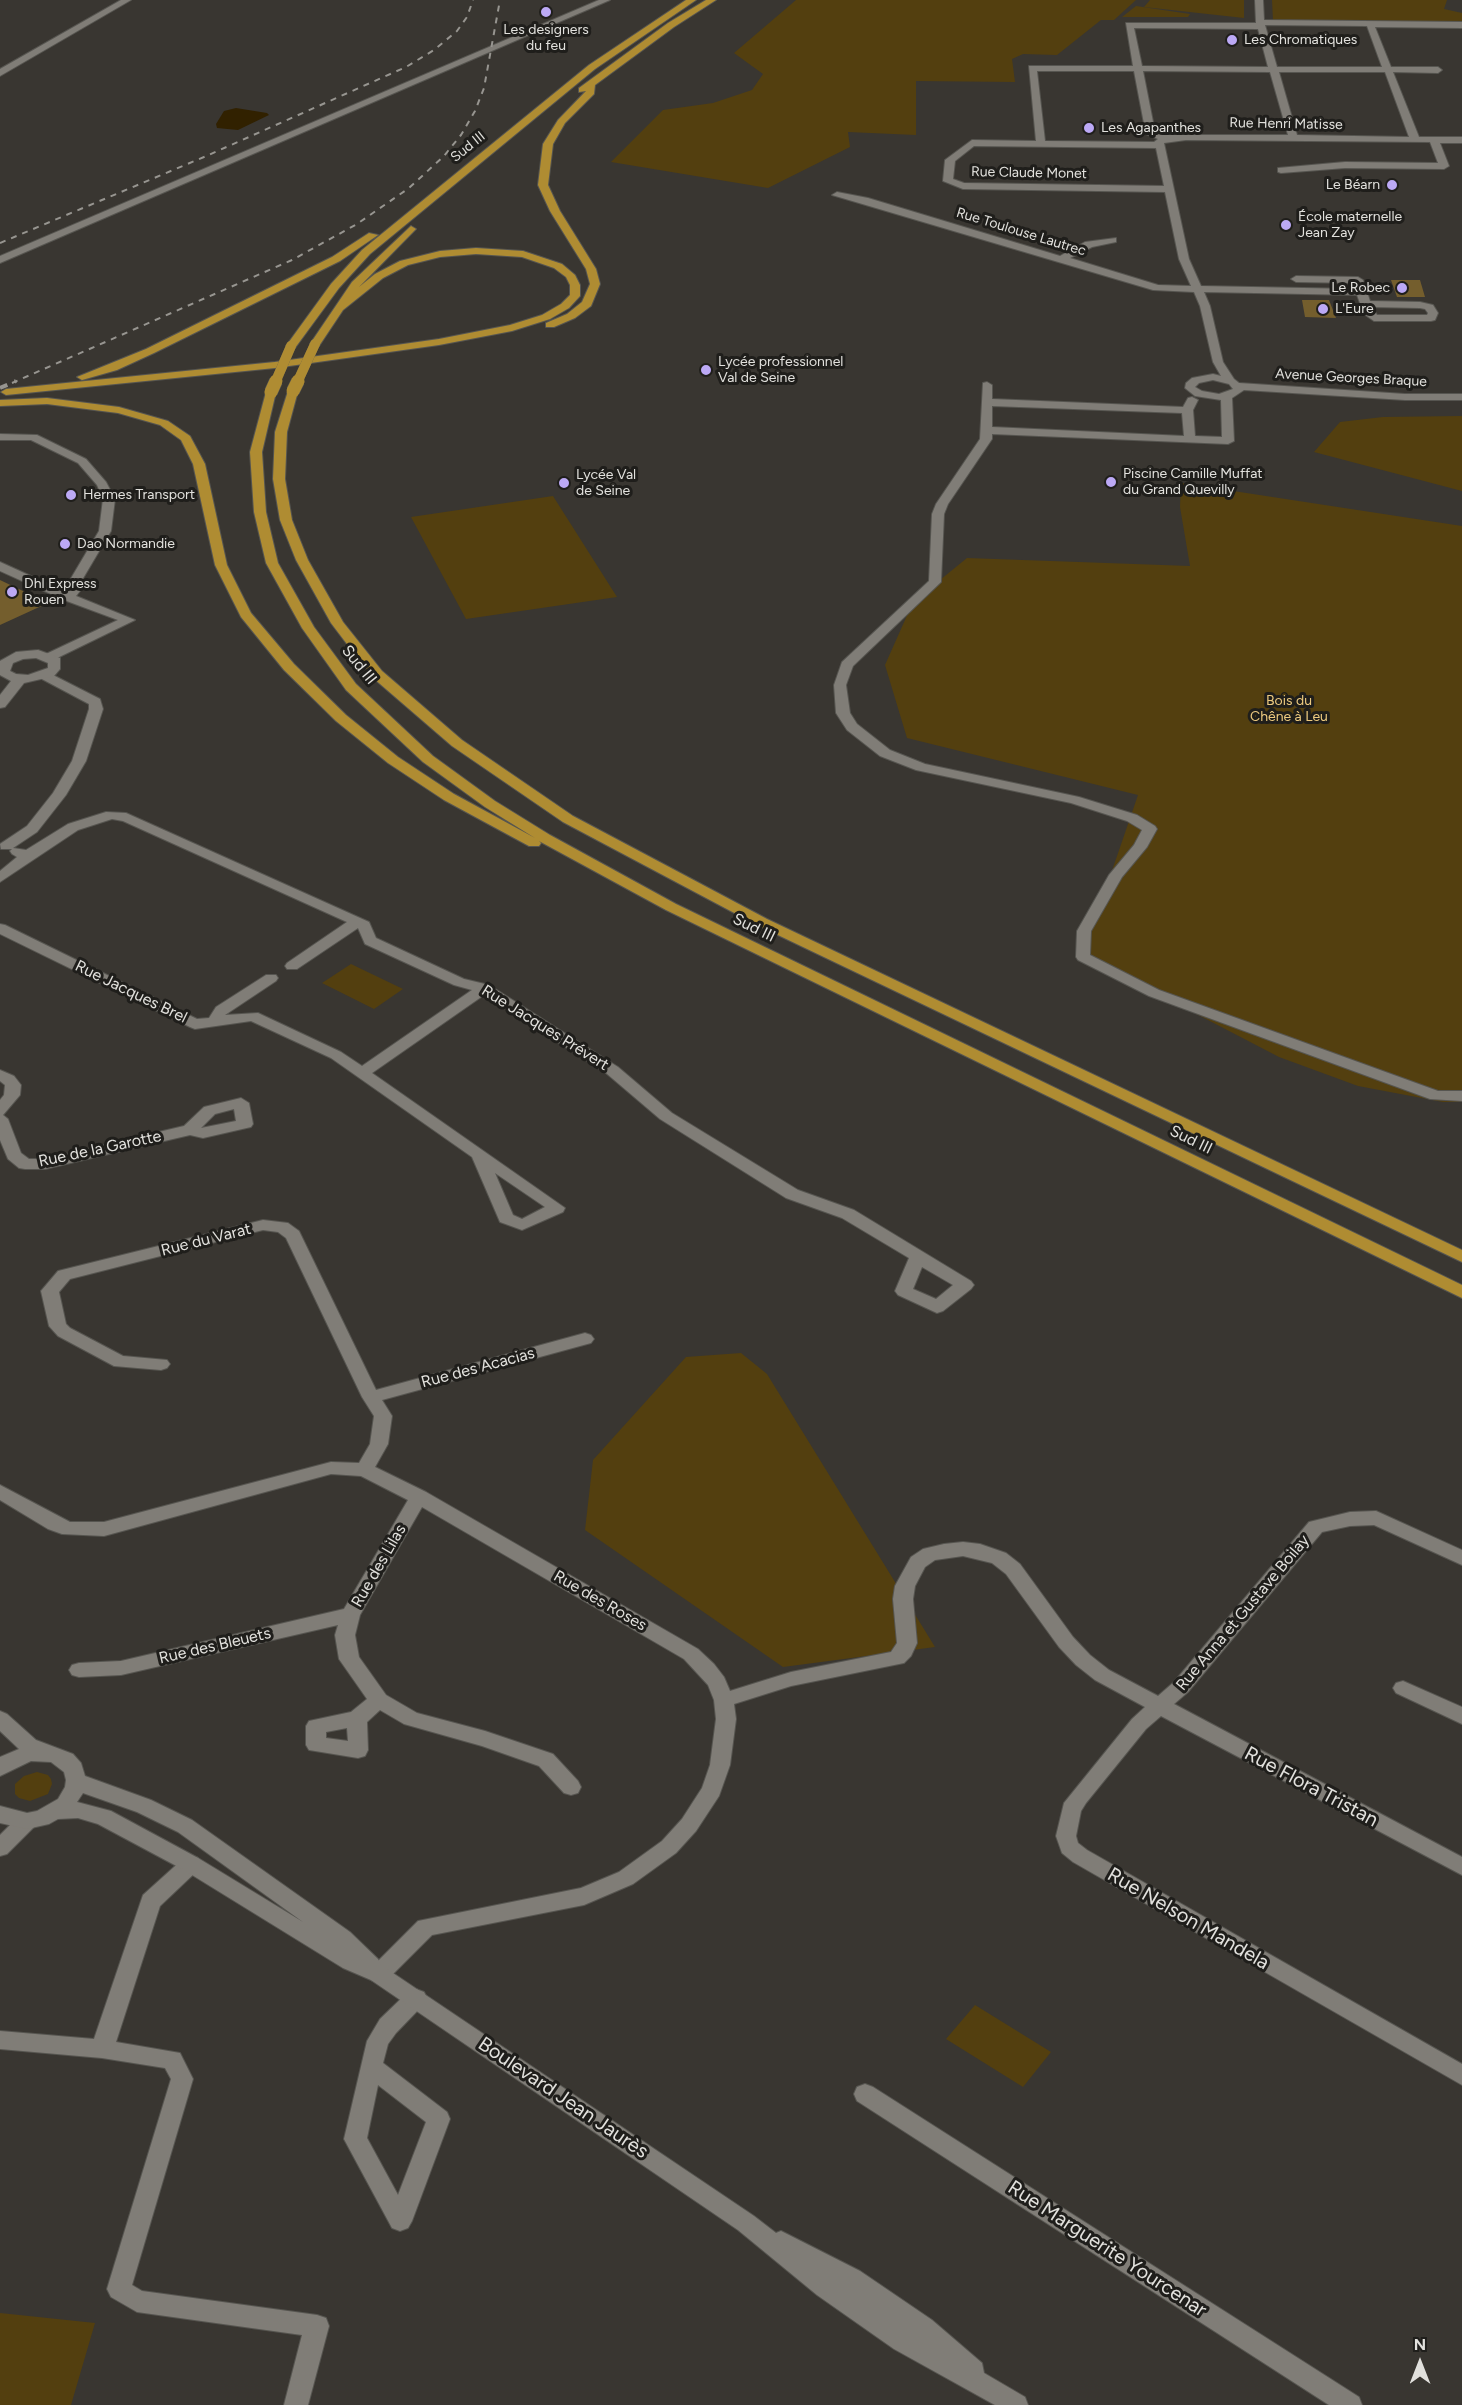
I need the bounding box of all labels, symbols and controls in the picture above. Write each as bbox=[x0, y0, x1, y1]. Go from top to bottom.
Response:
marker: Les designers du feu bbox=[539, 5, 553, 19]
place label: Les designers du feu bbox=[503, 22, 589, 54]
place label: Les Chromatiques bbox=[1244, 32, 1357, 48]
marker: Les Chromatiques bbox=[1225, 33, 1239, 47]
street label: Rue Henri Matisse bbox=[1229, 115, 1343, 133]
place label: Les Agapanthes bbox=[1101, 120, 1201, 136]
marker: Les Agapanthes bbox=[1082, 121, 1096, 135]
street label: Sud III bbox=[447, 128, 489, 166]
street label: Rue Claude Monet bbox=[971, 164, 1087, 182]
place label: Le Béarn bbox=[1326, 177, 1380, 193]
marker: Le Béarn bbox=[1385, 178, 1399, 192]
street label: Rue Toulouse Lautrec bbox=[954, 204, 1088, 260]
place label: École maternelle Jean Zay bbox=[1298, 209, 1402, 242]
marker: École maternelle Jean Zay bbox=[1279, 218, 1293, 232]
place label: Le Robec bbox=[1331, 280, 1390, 296]
marker: Le Robec bbox=[1395, 281, 1409, 295]
place label: L'Eure bbox=[1335, 301, 1374, 317]
marker: L'Eure bbox=[1316, 302, 1330, 316]
place label: Lycée professionnel Val de Seine bbox=[718, 354, 843, 386]
marker: Lycée professionnel Val de Seine bbox=[699, 363, 713, 377]
street label: Avenue Georges Braque bbox=[1275, 366, 1427, 390]
place label: Piscine Camille Muffat du Grand Quevilly bbox=[1123, 466, 1263, 498]
place label: Lycée Val de Seine bbox=[576, 467, 636, 500]
marker: Piscine Camille Muffat du Grand Quevilly bbox=[1104, 475, 1118, 489]
marker: Lycée Val de Seine bbox=[557, 476, 571, 490]
place label: Hermes Transport bbox=[83, 487, 195, 503]
marker: Hermes Transport bbox=[64, 488, 78, 502]
place label: Dao Normandie bbox=[77, 536, 175, 552]
marker: Dao Normandie bbox=[58, 537, 72, 551]
place label: Dhl Express Rouen bbox=[24, 576, 97, 608]
marker: Dhl Express Rouen bbox=[5, 585, 19, 599]
street label: Sud III bbox=[337, 641, 381, 689]
park label: Bois du Chêne à Leu bbox=[1250, 693, 1328, 726]
street label: Sud III bbox=[730, 909, 778, 947]
street label: Rue Jacques Brel bbox=[72, 957, 190, 1027]
street label: Rue Jacques Prévert bbox=[478, 981, 612, 1075]
street label: Sud III bbox=[1167, 1121, 1215, 1159]
street label: Rue de la Garotte bbox=[37, 1127, 163, 1171]
street label: Rue du Varat bbox=[159, 1220, 253, 1260]
street label: Rue des Acacias bbox=[419, 1344, 537, 1392]
street label: Rue des Lilas bbox=[348, 1521, 410, 1611]
street label: Rue Anna et Gustave Boilay bbox=[1172, 1531, 1314, 1695]
street label: Rue des Roses bbox=[550, 1567, 650, 1635]
street label: Rue des Bleuets bbox=[157, 1624, 273, 1668]
street label: Rue Flora Tristan bbox=[1240, 1742, 1382, 1832]
street label: Rue Nelson Mandela bbox=[1103, 1863, 1273, 1975]
street label: Boulevard Jean Jaurès bbox=[473, 2032, 653, 2164]
street label: Rue Marguerite Yourcenar bbox=[1003, 2176, 1211, 2322]
north arrow bbox=[1390, 2333, 1450, 2393]
text: N bbox=[1414, 2335, 1426, 2354]

